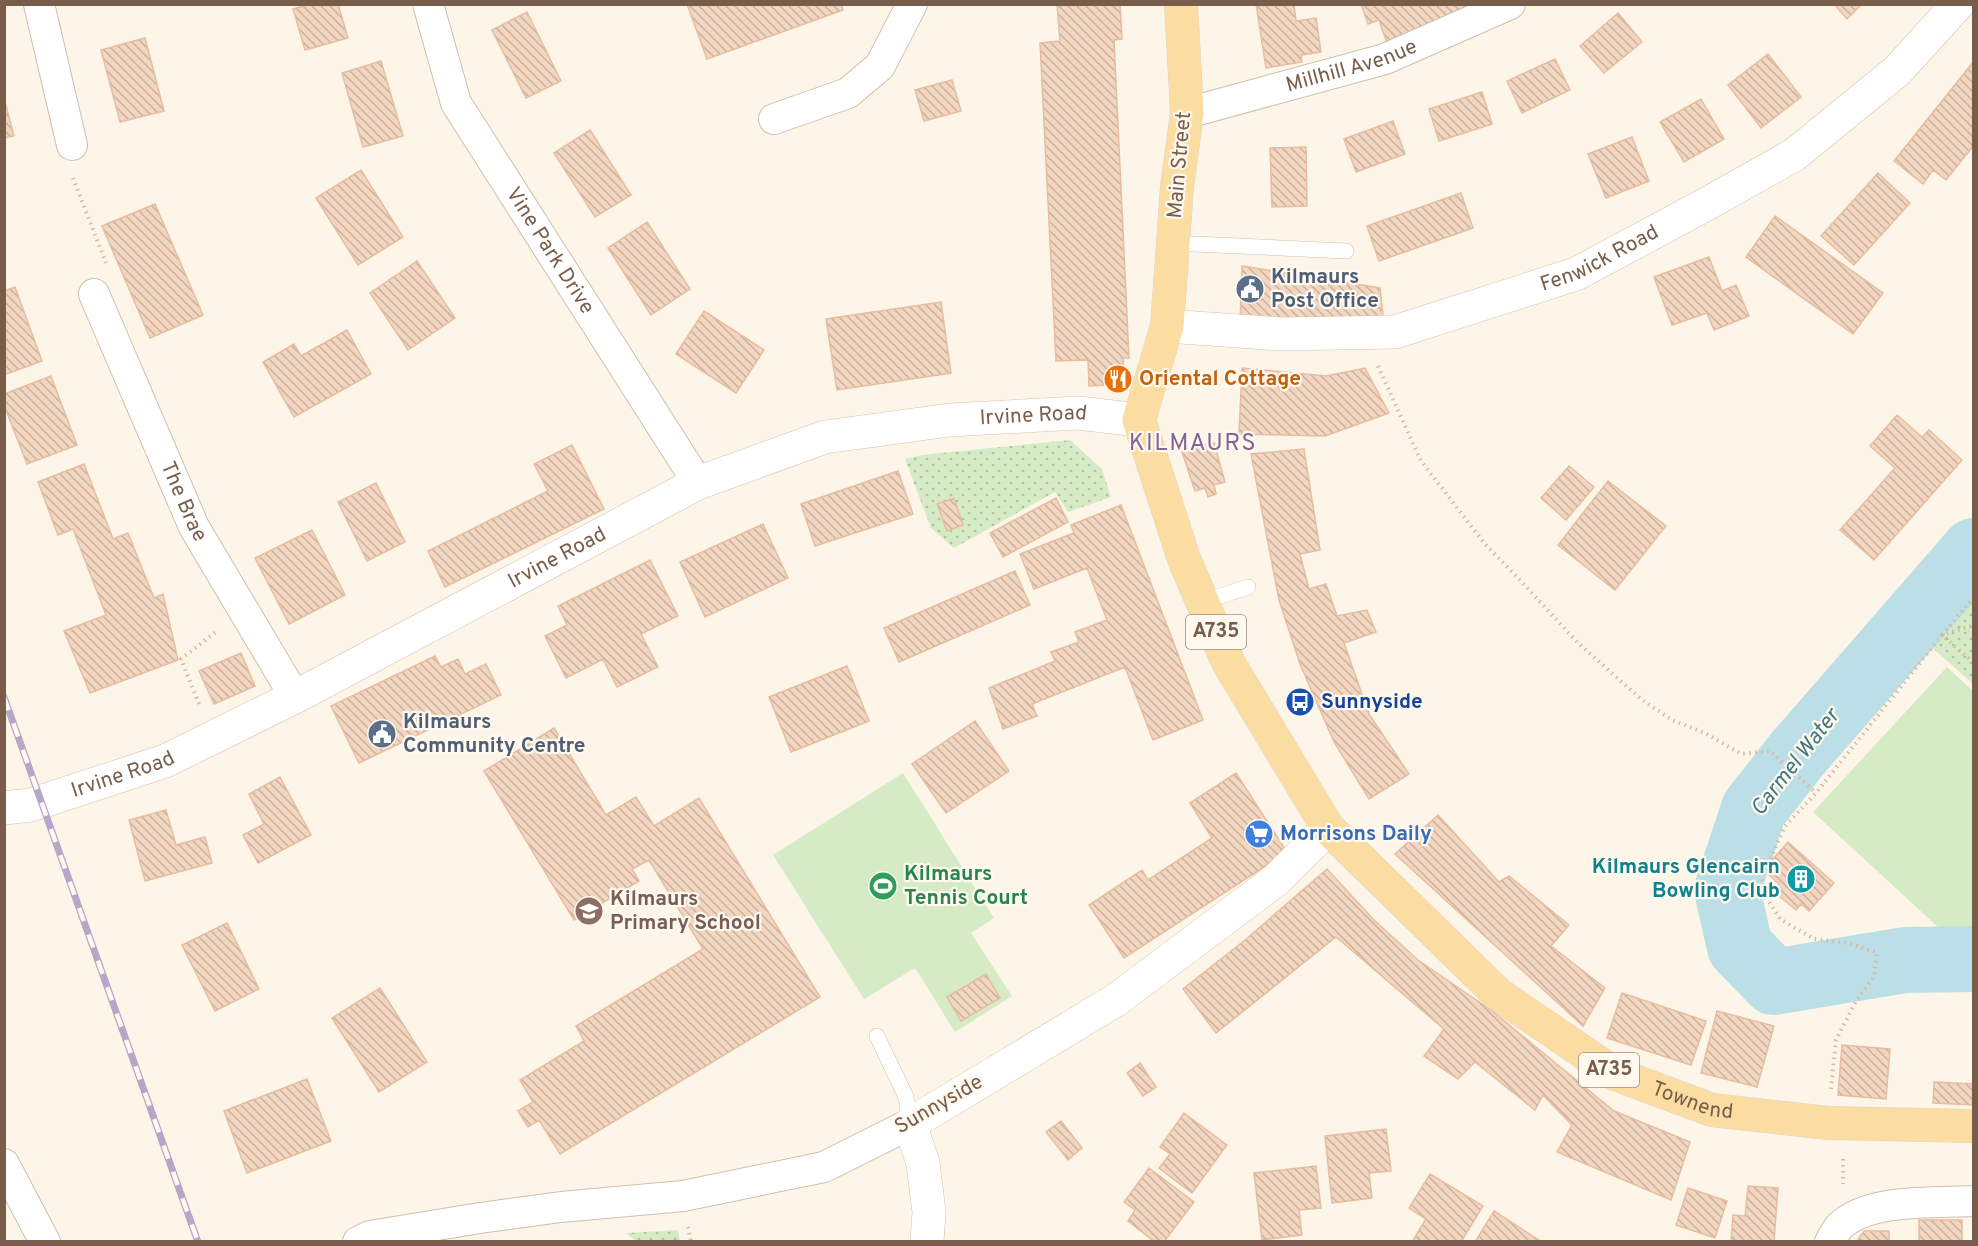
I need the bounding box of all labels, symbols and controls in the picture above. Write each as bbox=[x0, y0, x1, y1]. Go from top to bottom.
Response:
street label: Millhill Avenue bbox=[1283, 33, 1421, 99]
street label: Main Street bbox=[1162, 110, 1198, 220]
street label: Vine Park Drive bbox=[500, 182, 601, 319]
street label: Fenwick Road bbox=[1537, 219, 1664, 298]
place label: Kilmaurs Post Office bbox=[1271, 264, 1379, 315]
public building icon: Kilmaurs Post Office bbox=[1234, 273, 1266, 305]
restaurant icon: Oriental Cottage bbox=[1102, 363, 1134, 395]
place label: Oriental Cottage bbox=[1139, 366, 1301, 393]
street label: Irvine Road bbox=[979, 399, 1088, 432]
district label: KILMAURS bbox=[1129, 429, 1257, 459]
street label: The Brae bbox=[154, 457, 213, 547]
street label: Irvine Road bbox=[503, 521, 611, 595]
road number: A735 bbox=[1186, 615, 1246, 649]
bus stop icon: Sunnyside bbox=[1284, 686, 1316, 718]
place label: Sunnyside bbox=[1321, 689, 1423, 716]
water label: Carmel Water bbox=[1746, 703, 1847, 822]
place label: Kilmaurs Community Centre bbox=[403, 709, 585, 760]
public building icon: Kilmaurs Community Centre bbox=[366, 718, 398, 750]
street label: Irvine Road bbox=[68, 745, 180, 804]
supermarket icon: Morrisons Daily bbox=[1243, 818, 1275, 850]
place label: Morrisons Daily bbox=[1280, 821, 1432, 848]
place label: Kilmaurs Glencairn Bowling Club bbox=[1592, 854, 1780, 905]
place label: Kilmaurs Tennis Court bbox=[904, 861, 1028, 912]
building icon: Kilmaurs Glencairn Bowling Club bbox=[1785, 863, 1817, 895]
sports icon: Kilmaurs Tennis Court bbox=[867, 870, 899, 902]
place label: Kilmaurs Primary School bbox=[610, 886, 761, 937]
school or university icon: Kilmaurs Primary School bbox=[573, 895, 605, 927]
road number: A735 bbox=[1579, 1053, 1639, 1087]
street label: Sunnyside bbox=[890, 1069, 988, 1141]
street label: Townend bbox=[1648, 1075, 1735, 1126]

